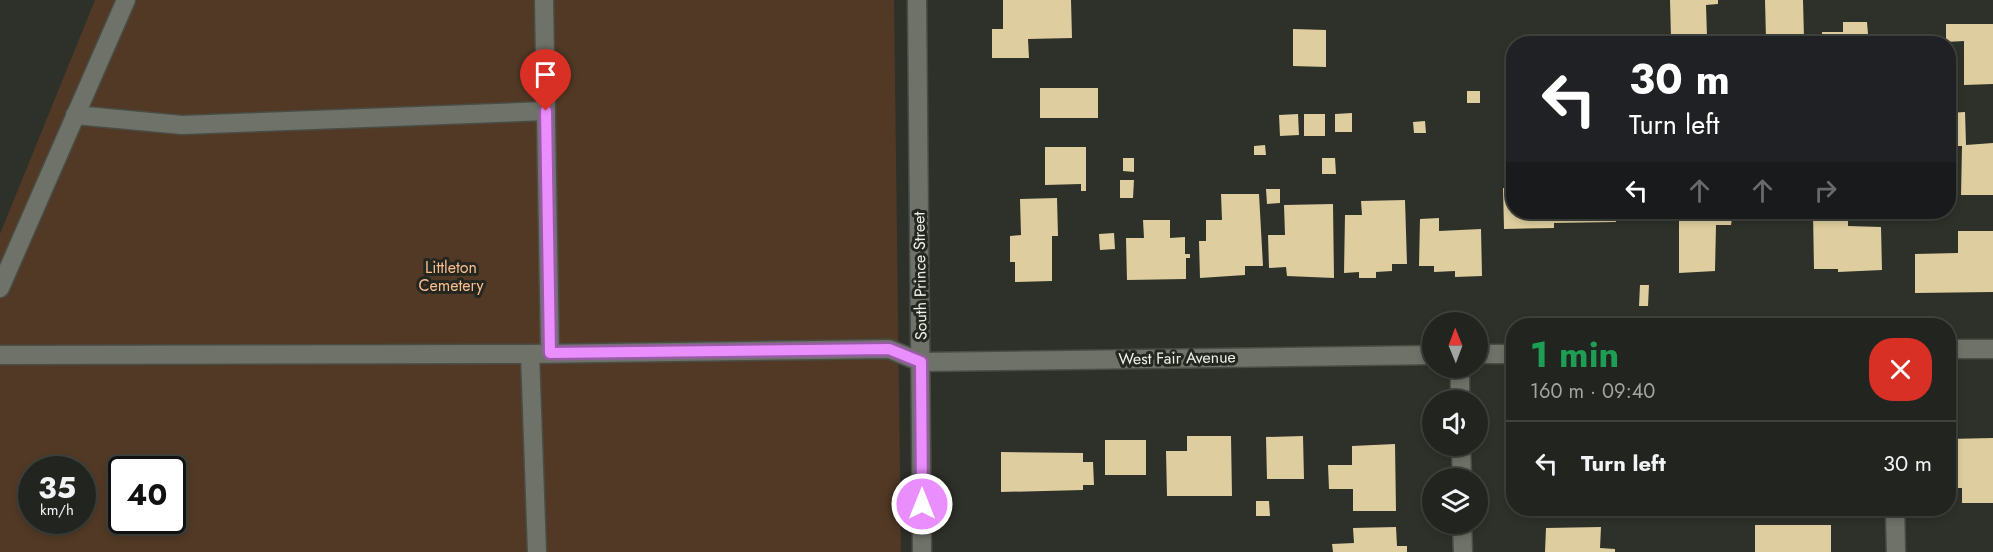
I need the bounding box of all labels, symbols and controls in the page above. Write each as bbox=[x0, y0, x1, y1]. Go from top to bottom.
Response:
pin bbox=[520, 49, 571, 111]
text: 30 m bbox=[1629, 49, 1730, 110]
icon: arrive bbox=[529, 58, 562, 91]
icon: left bbox=[1530, 60, 1608, 138]
text: Turn left bbox=[1629, 105, 1719, 144]
icon: left bbox=[1620, 174, 1653, 207]
icon: ahead bbox=[1683, 174, 1716, 207]
icon: ahead bbox=[1746, 174, 1779, 207]
icon: right bbox=[1809, 174, 1842, 207]
street label: South Prince Street bbox=[907, 212, 933, 340]
park label: Littleton Cemetery bbox=[418, 256, 484, 297]
north arrow bbox=[1422, 312, 1488, 378]
map controls bbox=[1422, 312, 1488, 534]
text: 1 min bbox=[1530, 328, 1619, 380]
button: close bbox=[1869, 338, 1932, 401]
street label: West Fair Avenue bbox=[1118, 345, 1236, 371]
text: 160 m · 09:40 bbox=[1530, 377, 1655, 406]
button: sound bbox=[1422, 390, 1488, 456]
icon: left bbox=[1530, 447, 1563, 480]
text: Turn left bbox=[1581, 447, 1666, 479]
text: 30 m bbox=[1883, 447, 1932, 479]
speed limit sign: 40 bbox=[108, 456, 186, 534]
text: 35 bbox=[38, 466, 76, 509]
button: layers bbox=[1422, 468, 1488, 534]
position arrow bbox=[890, 472, 954, 536]
text: km/h bbox=[40, 499, 74, 521]

